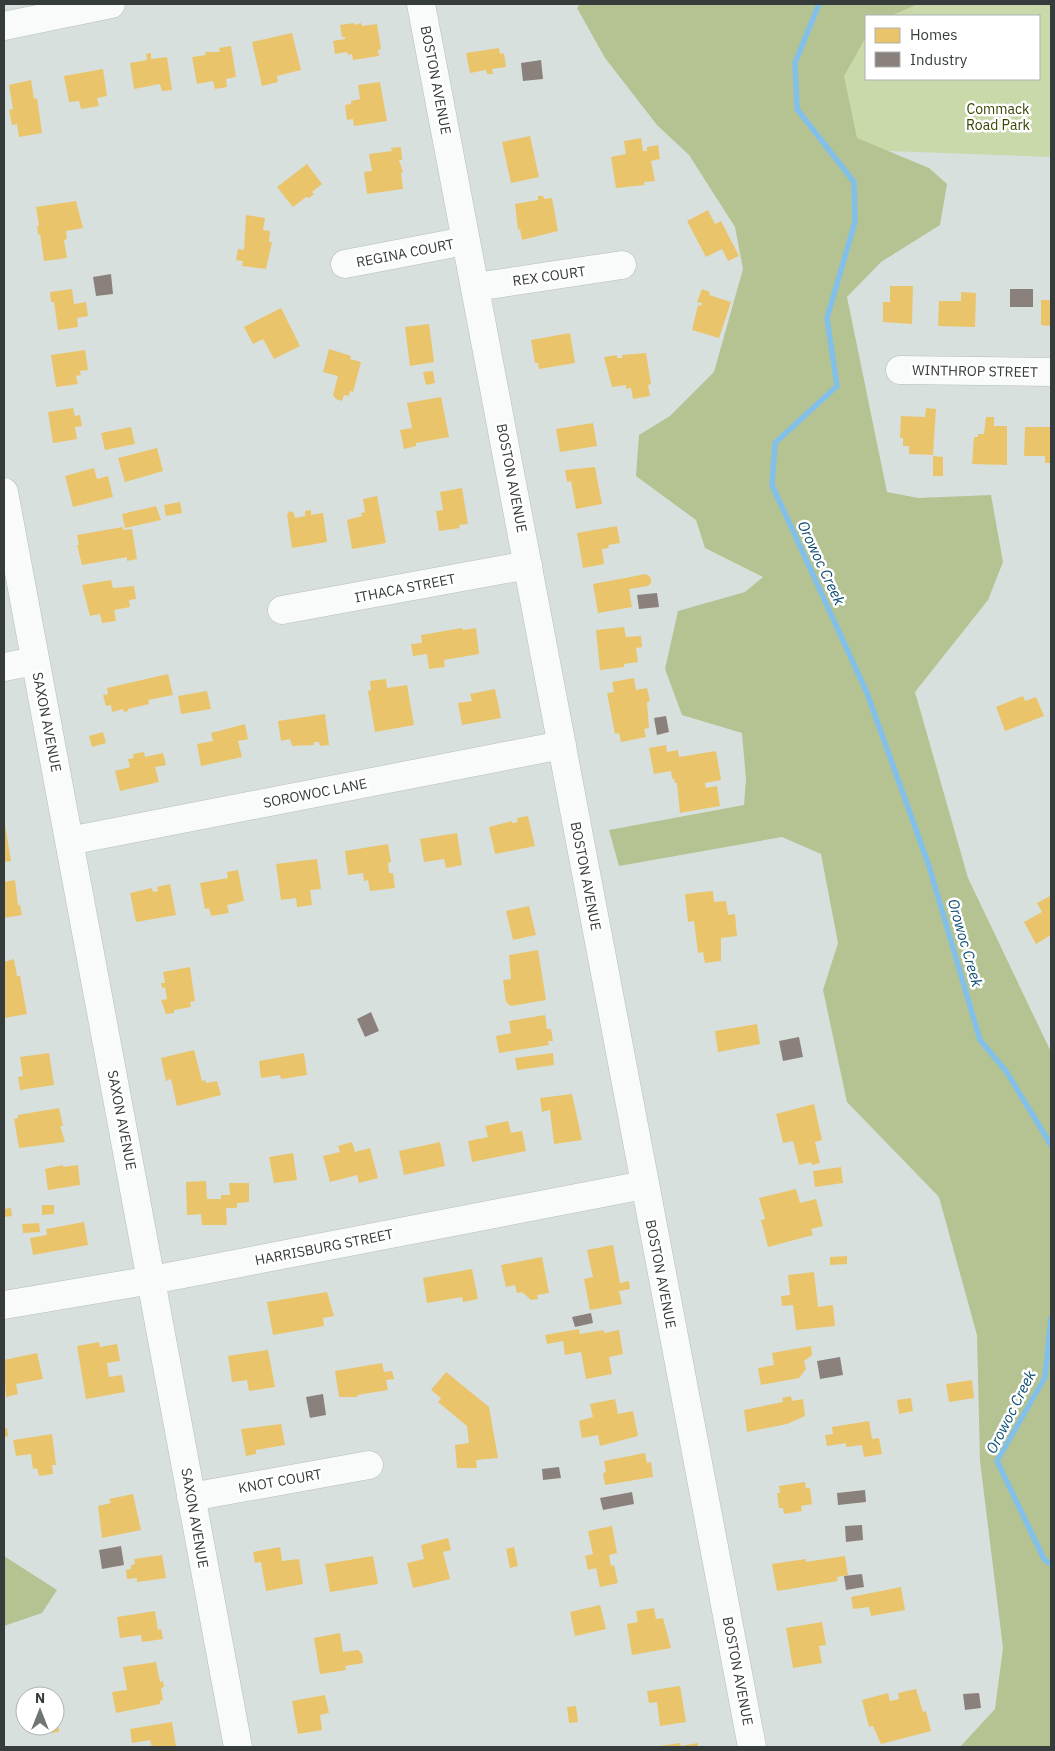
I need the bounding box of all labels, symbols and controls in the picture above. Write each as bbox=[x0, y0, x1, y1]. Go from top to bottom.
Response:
legend bbox=[865, 15, 1040, 80]
street label: BOSTON AVENUE bbox=[417, 24, 455, 136]
text: Homes bbox=[910, 25, 958, 44]
text: Industry bbox=[910, 50, 968, 69]
park label: Commack Road Park bbox=[966, 100, 1031, 134]
street label: REGINA COURT bbox=[355, 235, 455, 271]
street label: REX COURT bbox=[511, 262, 587, 290]
street label: WINTHROP STREET bbox=[912, 361, 1038, 381]
street label: BOSTON AVENUE bbox=[493, 422, 531, 534]
water label: Orowoc Creek bbox=[794, 518, 849, 608]
street label: ITHACA STREET bbox=[353, 569, 457, 607]
street label: SAXON AVENUE bbox=[28, 671, 66, 773]
street label: SOROWOC LANE bbox=[262, 774, 368, 812]
street label: BOSTON AVENUE bbox=[567, 820, 605, 932]
water label: Orowoc Creek bbox=[944, 897, 987, 989]
street label: SAXON AVENUE bbox=[103, 1069, 141, 1171]
street label: BOSTON AVENUE bbox=[642, 1218, 680, 1330]
street label: HARRISBURG STREET bbox=[253, 1225, 395, 1269]
water label: Orowoc Creek bbox=[981, 1367, 1040, 1457]
street label: KNOT COURT bbox=[237, 1465, 323, 1497]
street label: SAXON AVENUE bbox=[177, 1467, 213, 1569]
street label: BOSTON AVENUE bbox=[719, 1615, 757, 1727]
north arrow bbox=[15, 1686, 65, 1736]
text: N bbox=[35, 1689, 45, 1707]

